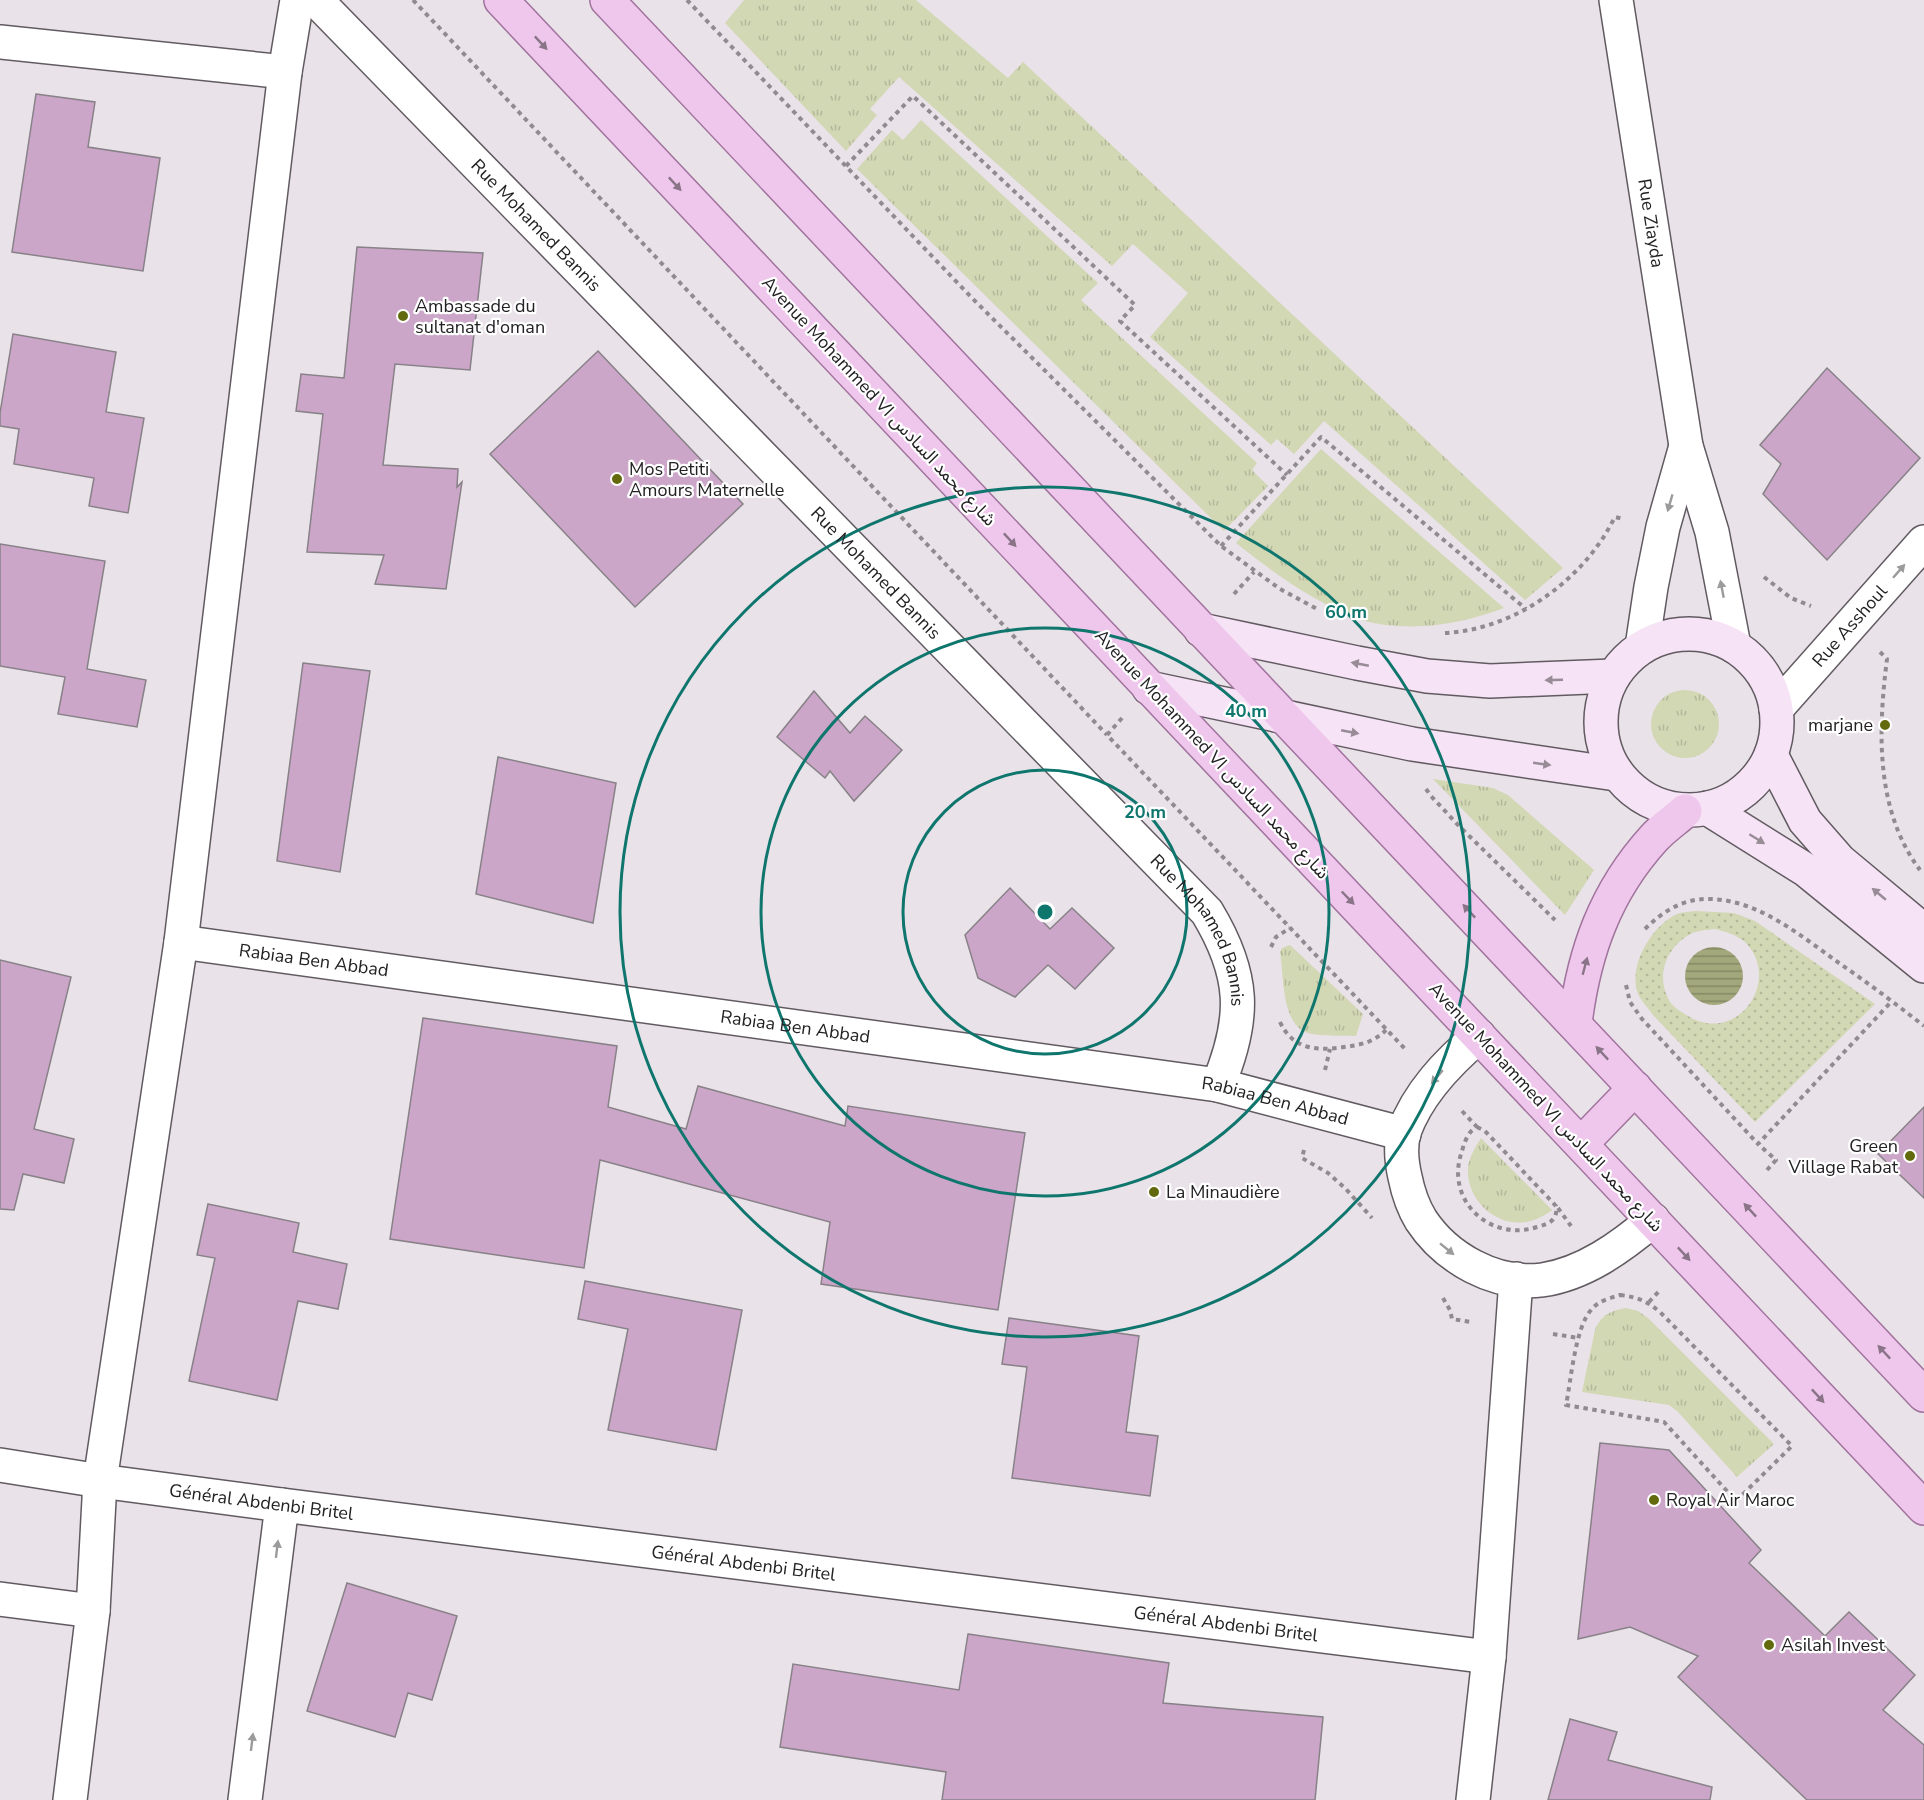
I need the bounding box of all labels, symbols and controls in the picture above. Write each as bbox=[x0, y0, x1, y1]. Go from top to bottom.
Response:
one-way arrow bbox=[534, 35, 548, 50]
street label: Rue Mohamed Bannis bbox=[466, 154, 606, 297]
one-way arrow bbox=[667, 177, 681, 191]
street label: Rue Ziayda bbox=[1632, 177, 1670, 269]
street label: Avenue Mohammed VI شارع محمد السادس bbox=[755, 271, 1001, 532]
place label: Ambassade du sultanat d'oman bbox=[415, 294, 545, 339]
marker: Ambassade du sultanat d'oman bbox=[396, 309, 410, 323]
place label: Mos Petiti Amours Maternelle bbox=[629, 457, 784, 502]
marker: Mos Petiti Amours Maternelle bbox=[610, 472, 624, 486]
one-way arrow bbox=[1665, 494, 1674, 512]
street label: Rue Mohamed Bannis bbox=[805, 501, 946, 645]
one-way arrow bbox=[1003, 532, 1016, 547]
one-way arrow bbox=[1892, 564, 1905, 579]
one-way arrow bbox=[1717, 579, 1726, 598]
street label: Rue Asshoul bbox=[1807, 579, 1893, 672]
text: 60 m bbox=[1325, 600, 1367, 624]
street label: Avenue Mohammed VI شارع محمد السادس bbox=[1088, 624, 1334, 885]
one-way arrow bbox=[1351, 659, 1370, 668]
one-way arrow bbox=[1545, 675, 1564, 684]
text: 40 m bbox=[1225, 699, 1267, 723]
place label: marjane bbox=[1808, 713, 1873, 737]
marker: marjane bbox=[1878, 718, 1892, 732]
one-way arrow bbox=[1341, 728, 1360, 737]
one-way arrow bbox=[1533, 759, 1552, 768]
text: 20 m bbox=[1124, 800, 1166, 824]
one-way arrow bbox=[1749, 834, 1765, 845]
street label: Rue Mohamed Bannis bbox=[1145, 849, 1250, 1006]
one-way arrow bbox=[1871, 887, 1887, 900]
one-way arrow bbox=[1341, 891, 1355, 906]
centre of rings bbox=[1035, 902, 1055, 922]
one-way arrow bbox=[1462, 903, 1476, 918]
street label: Rabiaa Ben Abbad bbox=[237, 938, 390, 982]
one-way arrow bbox=[1581, 956, 1590, 974]
street label: Avenue Mohammed VI شارع محمد السادس bbox=[1422, 977, 1668, 1238]
street label: Rabiaa Ben Abbad bbox=[719, 1005, 872, 1049]
one-way arrow bbox=[1596, 1046, 1610, 1060]
one-way arrow bbox=[1431, 1069, 1444, 1085]
street label: Rabiaa Ben Abbad bbox=[1200, 1071, 1351, 1131]
place label: Green Village Rabat bbox=[1788, 1134, 1899, 1179]
marker: Green Village Rabat bbox=[1903, 1149, 1917, 1163]
place label: La Minaudière bbox=[1166, 1180, 1280, 1204]
marker: La Minaudière bbox=[1147, 1185, 1161, 1199]
one-way arrow bbox=[1743, 1203, 1757, 1218]
one-way arrow bbox=[1439, 1242, 1455, 1255]
one-way arrow bbox=[1677, 1246, 1691, 1260]
one-way arrow bbox=[1877, 1345, 1891, 1360]
one-way arrow bbox=[1811, 1388, 1825, 1403]
street label: Général Abdenbi Britel bbox=[168, 1478, 356, 1526]
place label: Royal Air Maroc bbox=[1666, 1488, 1794, 1512]
marker: Royal Air Maroc bbox=[1647, 1493, 1661, 1507]
one-way arrow bbox=[272, 1539, 282, 1558]
street label: Général Abdenbi Britel bbox=[650, 1540, 838, 1587]
street label: Général Abdenbi Britel bbox=[1132, 1600, 1320, 1647]
place label: Asilah Invest bbox=[1781, 1633, 1886, 1657]
marker: Asilah Invest bbox=[1762, 1638, 1776, 1652]
one-way arrow bbox=[248, 1732, 257, 1751]

